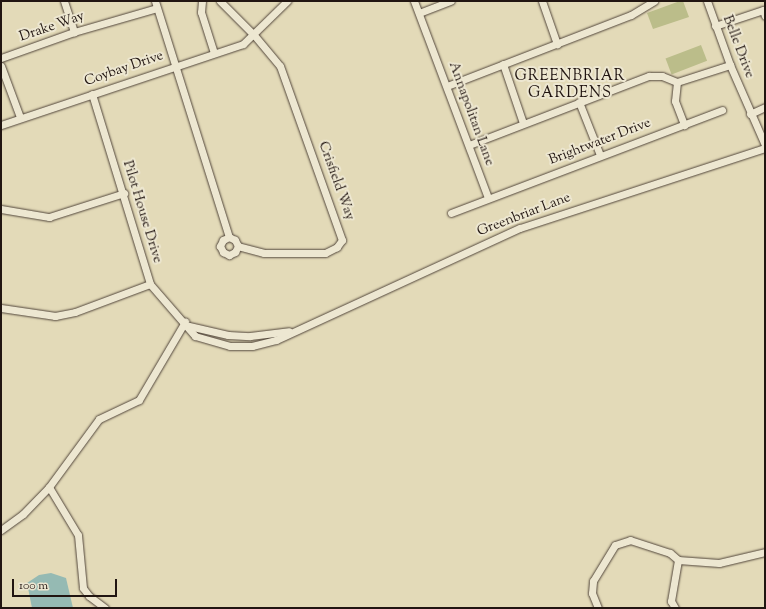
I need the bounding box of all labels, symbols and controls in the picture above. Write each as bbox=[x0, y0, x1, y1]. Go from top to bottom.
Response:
street label: Drake Way bbox=[17, 8, 87, 46]
street label: Belle Drive bbox=[718, 13, 758, 81]
street label: Coybay Drive bbox=[82, 48, 166, 90]
street label: Annapolitan Lane bbox=[444, 60, 498, 168]
district label: GREENBRIAR GARDENS bbox=[514, 67, 626, 102]
street label: Brightwater Drive bbox=[547, 115, 653, 169]
street label: Crisfield Way bbox=[314, 139, 358, 223]
street label: Pilot House Drive bbox=[118, 159, 166, 265]
street label: Greenbriar Lane bbox=[475, 189, 573, 241]
scale bar bbox=[14, 571, 119, 597]
text: 100 m bbox=[19, 577, 48, 595]

